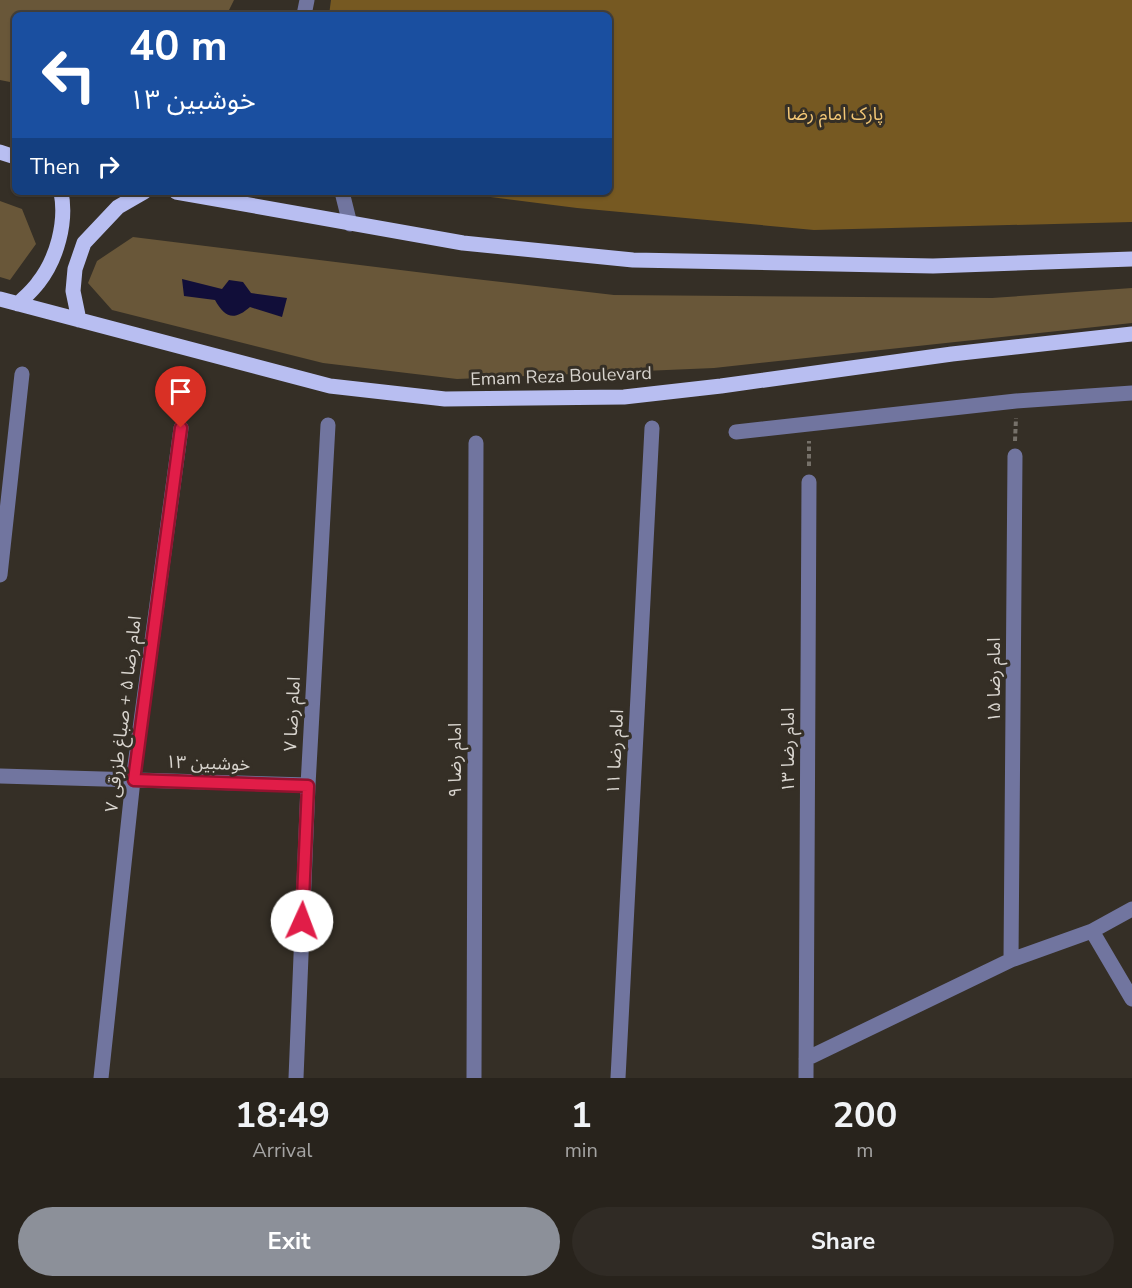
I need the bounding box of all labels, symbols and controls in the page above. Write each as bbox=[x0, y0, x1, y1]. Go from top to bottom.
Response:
text: 40 m bbox=[129, 18, 228, 75]
icon: left bbox=[30, 36, 108, 114]
text: خوشبین ۱۳ bbox=[129, 82, 256, 119]
park label: پارک امام رضا bbox=[787, 102, 883, 128]
icon: right bbox=[92, 150, 125, 183]
text: Then bbox=[30, 152, 80, 182]
street label: Emam Reza Boulevard bbox=[470, 361, 652, 391]
pin bbox=[155, 366, 206, 428]
icon: arrive bbox=[164, 375, 197, 408]
street label: امام رضا ۵ + صباغ طزرقی ۷ bbox=[99, 614, 149, 814]
street label: امام رضا ۱۵ bbox=[982, 637, 1008, 723]
street label: امام رضا ۷ bbox=[278, 676, 308, 752]
street label: امام رضا ۱۳ bbox=[776, 707, 802, 793]
street label: امام رضا ۱۱ bbox=[601, 709, 631, 795]
street label: امام رضا ۹ bbox=[443, 723, 469, 797]
street label: خوشبین ۱۳ bbox=[165, 750, 251, 776]
position arrow bbox=[270, 889, 334, 953]
text: 18:49 bbox=[235, 1091, 330, 1140]
text: 1 bbox=[570, 1091, 592, 1140]
text: 200 bbox=[832, 1091, 897, 1140]
text: Arrival bbox=[252, 1137, 312, 1164]
text: min bbox=[565, 1137, 598, 1164]
text: m bbox=[856, 1137, 873, 1164]
button: Exit bbox=[18, 1207, 560, 1276]
button: Share bbox=[572, 1207, 1114, 1276]

